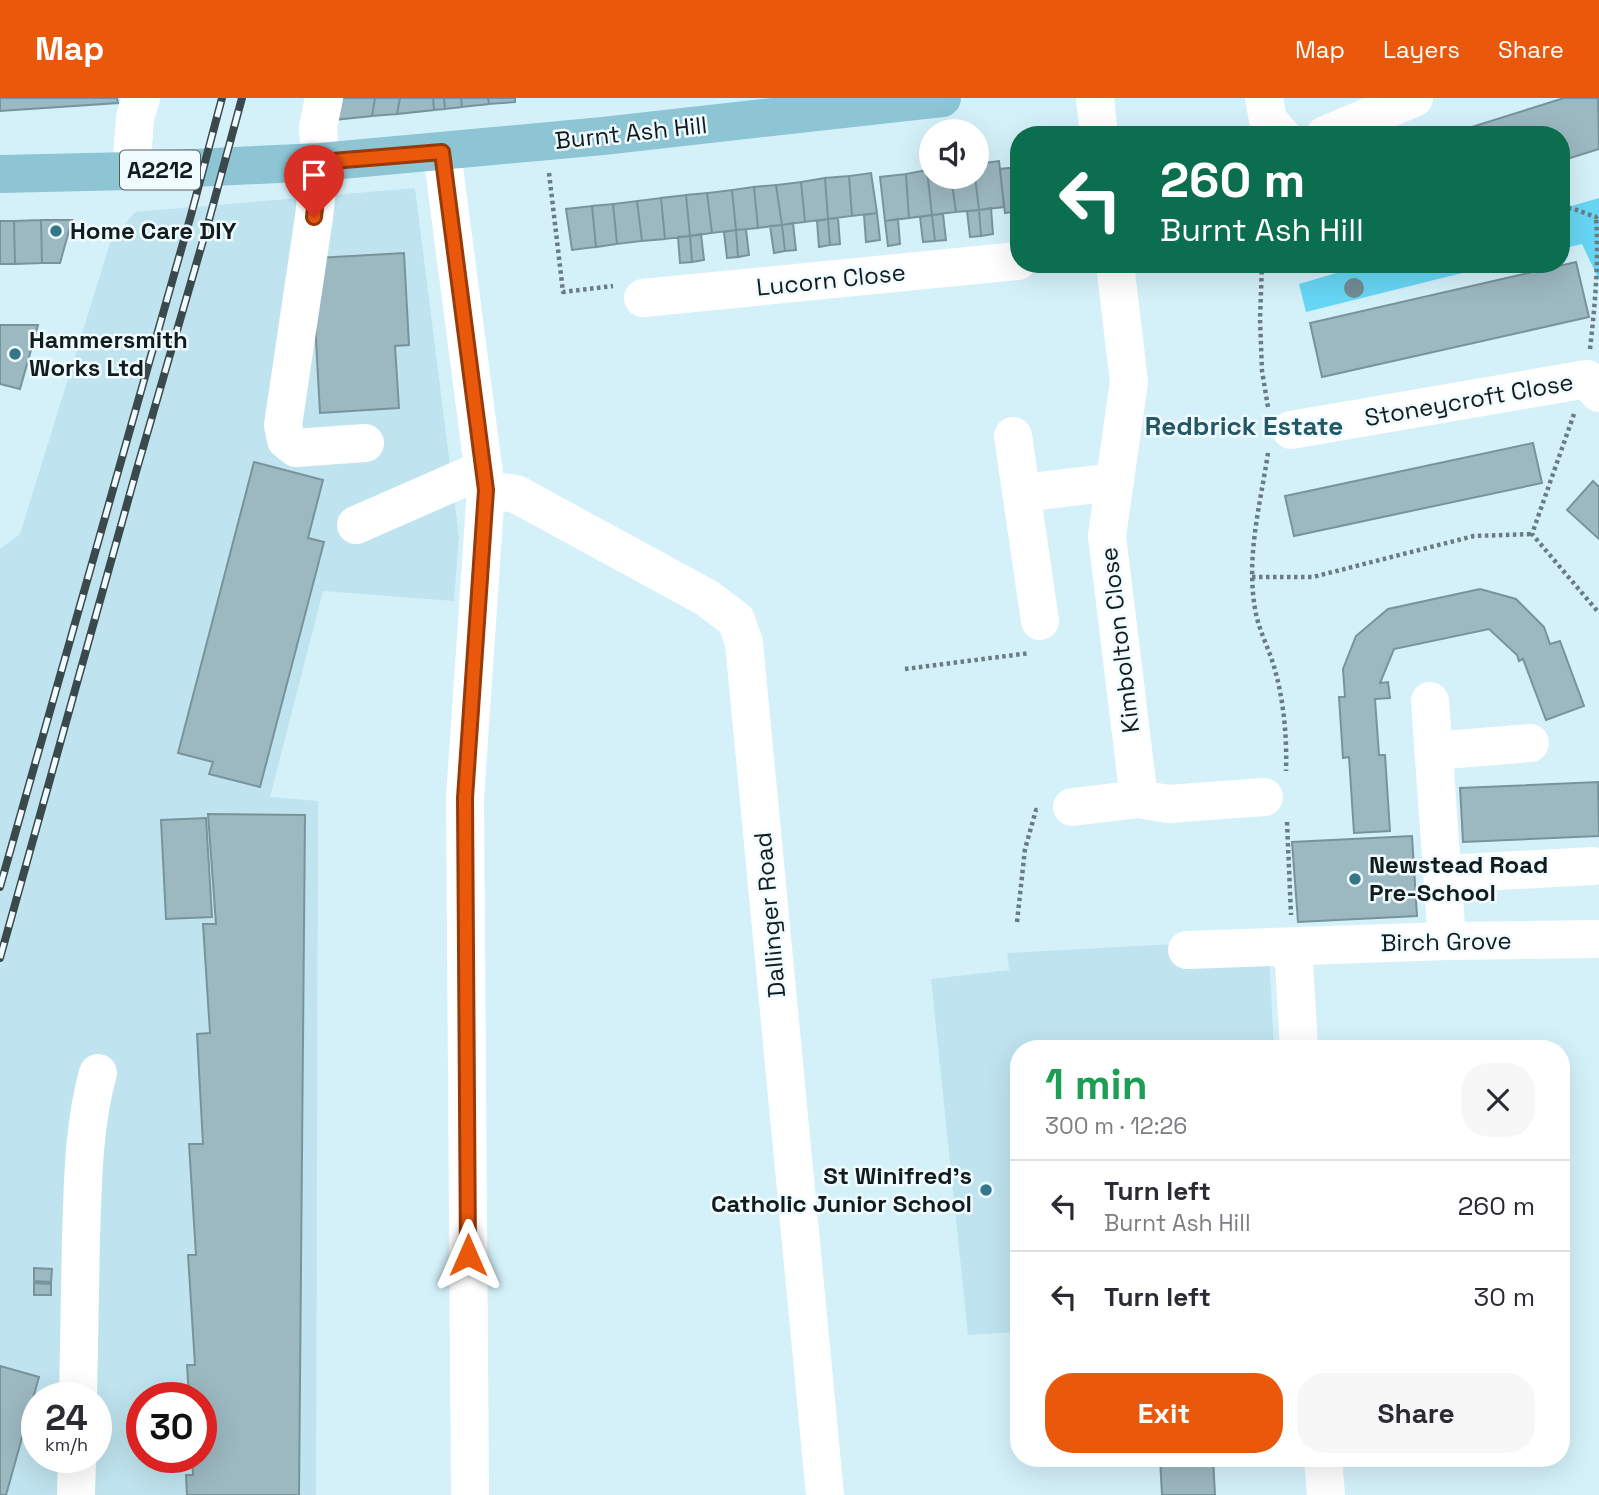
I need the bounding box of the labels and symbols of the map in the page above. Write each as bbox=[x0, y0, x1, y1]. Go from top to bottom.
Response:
street label: Burnt Ash Hill bbox=[553, 109, 709, 156]
pin bbox=[284, 145, 344, 217]
road number: A2212 bbox=[120, 151, 200, 190]
place label: Home Care DIY bbox=[70, 215, 237, 246]
marker: Home Care DIY bbox=[48, 223, 64, 239]
street label: Lucorn Close bbox=[755, 256, 907, 303]
place label: Hammersmith Works Ltd bbox=[29, 324, 188, 383]
marker: Hammersmith Works Ltd bbox=[7, 346, 23, 362]
street label: Stoneycroft Close bbox=[1362, 366, 1576, 433]
district label: Redbrick Estate bbox=[1145, 409, 1343, 443]
street label: Kimbolton Close bbox=[1093, 546, 1146, 735]
street label: Dallinger Road bbox=[747, 831, 792, 999]
place label: Newstead Road Pre-School bbox=[1369, 849, 1548, 908]
marker: Newstead Road Pre-School bbox=[1347, 871, 1363, 887]
street label: Birch Grove bbox=[1380, 925, 1512, 958]
place label: St Winifred's Catholic Junior School bbox=[711, 1160, 972, 1219]
marker: St Winifred's Catholic Junior School bbox=[978, 1182, 994, 1198]
position arrow bbox=[431, 1218, 505, 1292]
speed limit sign: 30 bbox=[126, 1382, 217, 1473]

